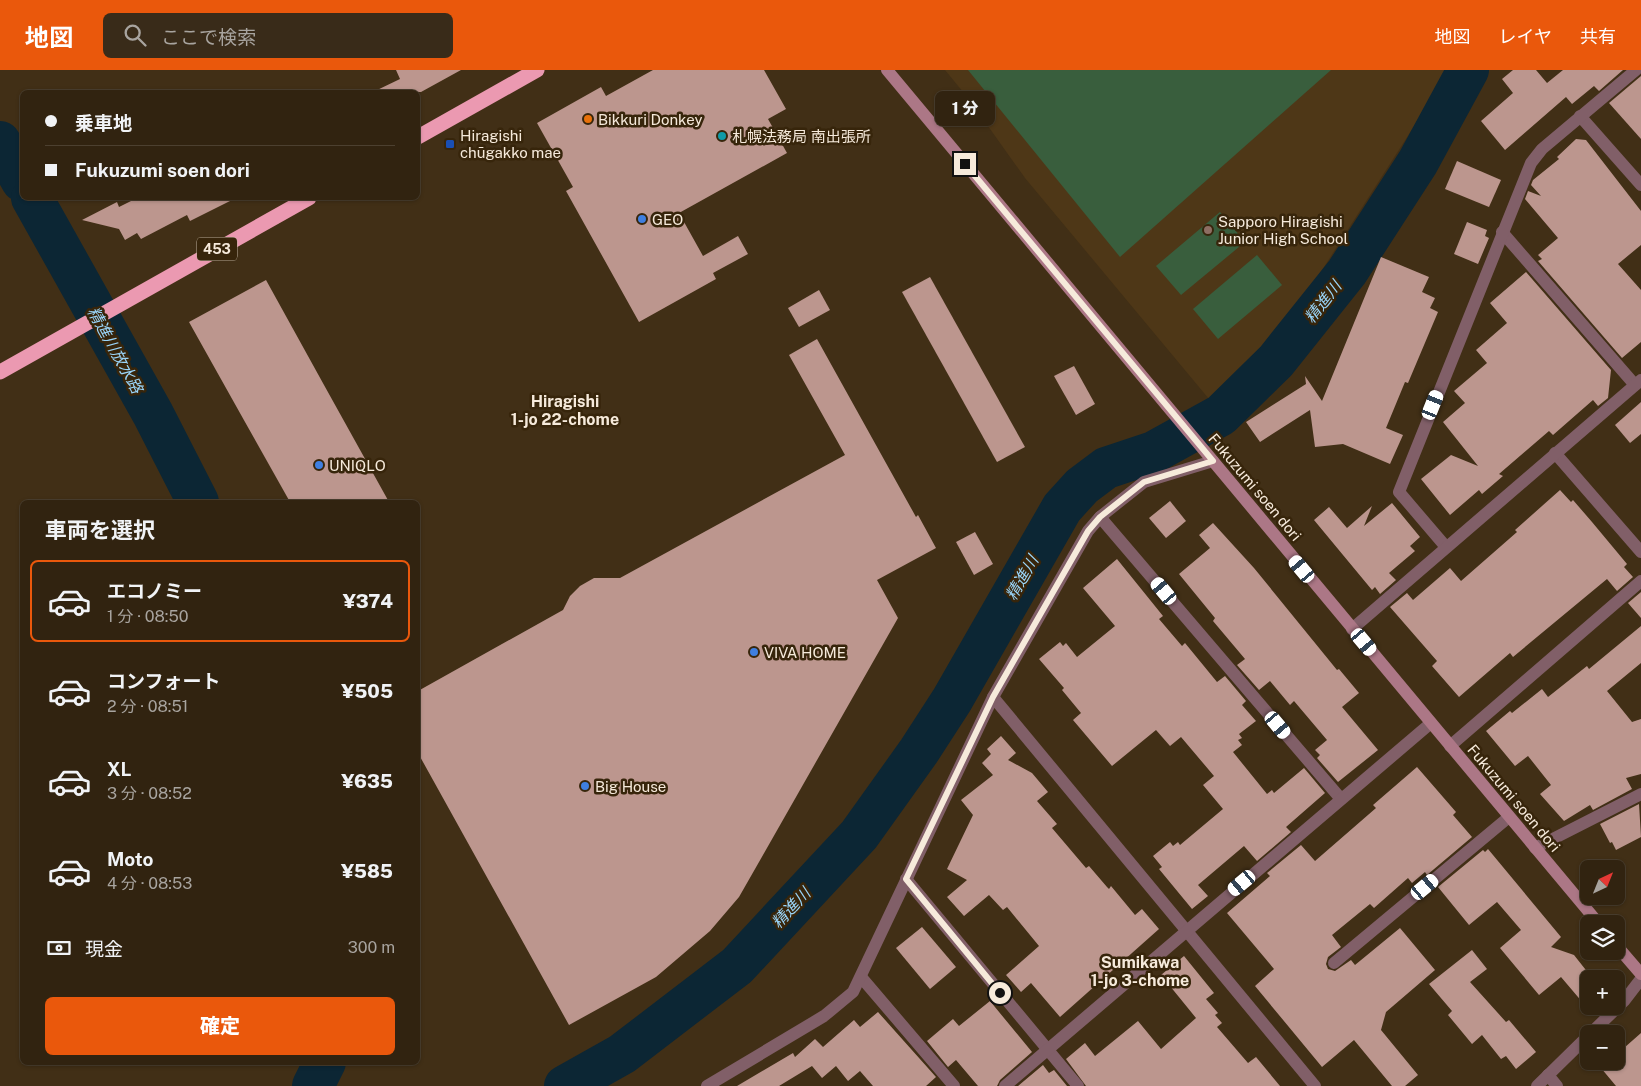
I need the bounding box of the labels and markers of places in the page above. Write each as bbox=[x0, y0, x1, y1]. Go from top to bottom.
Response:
place label: Bikkuri Donkey bbox=[598, 111, 703, 128]
marker: Bikkuri Donkey bbox=[582, 113, 594, 125]
place label: Hiragishi chūgakko mae bbox=[460, 127, 561, 161]
place label: 札幌法務局 南出張所 bbox=[732, 128, 871, 145]
marker: 札幌法務局 南出張所 bbox=[716, 130, 728, 142]
marker: Hiragishi chūgakko mae bbox=[444, 138, 456, 150]
place label: GEO bbox=[652, 211, 683, 228]
marker: GEO bbox=[636, 213, 648, 225]
place label: Sapporo Hiragishi Junior High School bbox=[1218, 213, 1348, 247]
marker: Sapporo Hiragishi Junior High School bbox=[1202, 224, 1214, 236]
place label: UNIQLO bbox=[329, 457, 386, 474]
marker: UNIQLO bbox=[313, 459, 325, 471]
place label: VIVA HOME bbox=[764, 644, 846, 661]
marker: VIVA HOME bbox=[748, 646, 760, 658]
place label: Big House bbox=[595, 778, 666, 795]
marker: Big House bbox=[579, 780, 591, 792]

